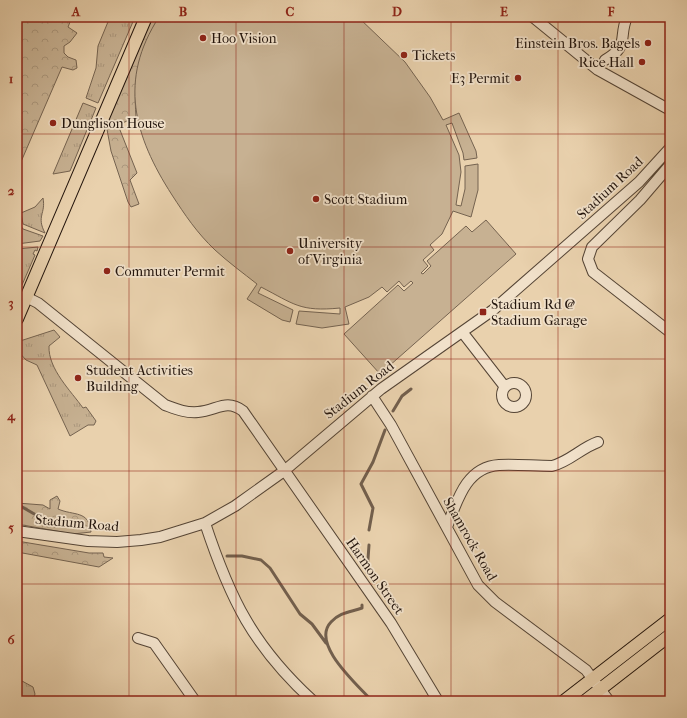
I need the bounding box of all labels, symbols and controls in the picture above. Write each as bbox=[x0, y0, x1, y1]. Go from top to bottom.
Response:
text: A bbox=[71, 4, 81, 19]
text: B bbox=[179, 4, 188, 19]
text: C bbox=[286, 4, 295, 19]
text: D bbox=[392, 4, 402, 19]
text: E bbox=[500, 4, 508, 19]
text: F bbox=[607, 4, 615, 19]
place label: Hoo Vision bbox=[211, 30, 277, 47]
marker: Hoo Vision bbox=[198, 33, 208, 43]
place label: Einstein Bros. Bagels bbox=[515, 35, 640, 52]
marker: Einstein Bros. Bagels bbox=[643, 38, 653, 48]
place label: Tickets bbox=[412, 47, 455, 64]
marker: Tickets bbox=[399, 50, 409, 60]
place label: Rice Hall bbox=[578, 54, 634, 71]
marker: Rice Hall bbox=[637, 57, 647, 67]
place label: E3 Permit bbox=[451, 70, 510, 87]
text: 1 bbox=[9, 71, 14, 86]
marker: E3 Permit bbox=[513, 73, 523, 83]
place label: Dunglison House bbox=[61, 115, 164, 132]
marker: Dunglison House bbox=[48, 118, 58, 128]
street label: Stadium Road bbox=[573, 153, 647, 223]
text: 2 bbox=[8, 183, 15, 198]
place label: Scott Stadium bbox=[324, 191, 408, 208]
marker: Scott Stadium bbox=[311, 194, 321, 204]
place label: University of Virginia bbox=[298, 235, 363, 268]
marker: University of Virginia bbox=[285, 246, 295, 256]
place label: Commuter Permit bbox=[115, 263, 225, 280]
marker: Commuter Permit bbox=[102, 266, 112, 276]
text: 3 bbox=[8, 295, 14, 311]
place label: Stadium Rd @ Stadium Garage bbox=[491, 296, 587, 329]
marker: Stadium Rd @ Stadium Garage bbox=[478, 307, 488, 317]
street label: Stadium Road bbox=[321, 357, 398, 423]
place label: Student Activities Building bbox=[86, 362, 193, 395]
marker: Student Activities Building bbox=[73, 373, 83, 383]
text: 4 bbox=[6, 408, 16, 424]
street label: Shamrock Road bbox=[439, 494, 501, 584]
street label: Stadium Road bbox=[34, 511, 120, 535]
text: 5 bbox=[8, 520, 14, 535]
street label: Harmon Street bbox=[342, 534, 408, 618]
text: 6 bbox=[7, 632, 15, 647]

